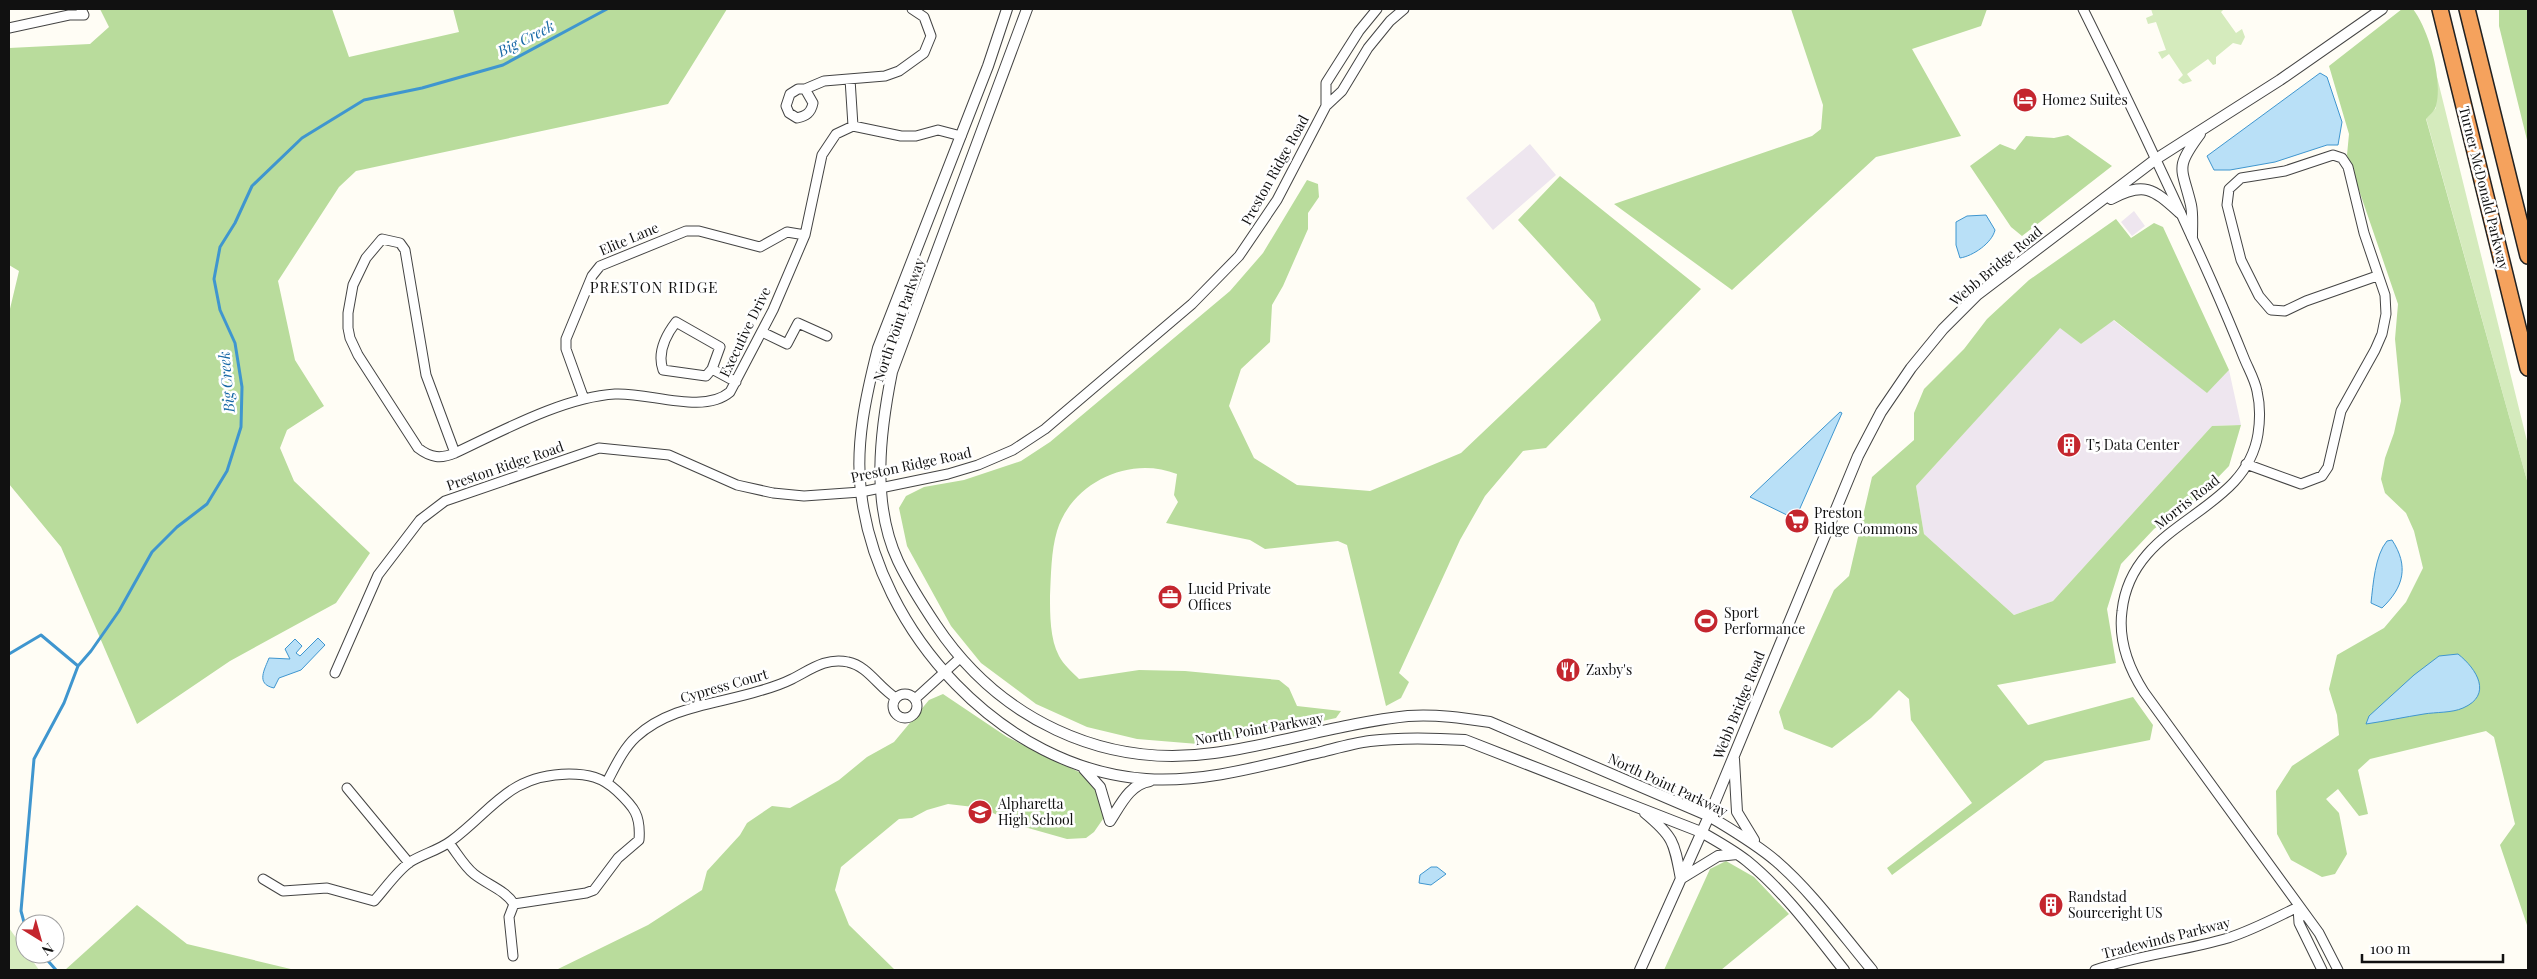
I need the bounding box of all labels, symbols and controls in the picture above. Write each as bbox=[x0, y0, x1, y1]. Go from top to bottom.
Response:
water label: Big Creek bbox=[493, 15, 558, 61]
hotel icon: Home2 Suites bbox=[2012, 87, 2038, 113]
place label: Home2 Suites bbox=[2042, 90, 2128, 109]
street label: Turner McDonald Parkway bbox=[2455, 104, 2514, 272]
street label: Preston Ridge Road bbox=[1236, 111, 1313, 228]
street label: Elite Lane bbox=[596, 218, 661, 260]
street label: Webb Bridge Road bbox=[1945, 221, 2046, 310]
street label: North Point Parkway bbox=[868, 255, 929, 384]
district label: PRESTON RIDGE bbox=[590, 277, 718, 297]
street label: Executive Drive bbox=[714, 283, 775, 380]
water label: Big Creek bbox=[213, 350, 239, 414]
building icon: T5 Data Center bbox=[2056, 432, 2082, 458]
place label: T5 Data Center bbox=[2086, 435, 2180, 454]
street label: Preston Ridge Road bbox=[444, 437, 566, 495]
street label: Preston Ridge Road bbox=[849, 442, 973, 487]
street label: Morris Road bbox=[2150, 470, 2223, 533]
place label: Preston Ridge Commons bbox=[1814, 503, 1918, 538]
supermarket icon: Preston Ridge Commons bbox=[1784, 508, 1810, 534]
place label: Lucid Private Offices bbox=[1188, 579, 1271, 614]
office icon: Lucid Private Offices bbox=[1157, 584, 1183, 610]
place label: Sport Performance bbox=[1724, 603, 1805, 638]
sports icon: Sport Performance bbox=[1693, 608, 1719, 634]
street label: Webb Bridge Road bbox=[1708, 648, 1769, 763]
restaurant icon: Zaxby's bbox=[1555, 657, 1581, 683]
place label: Zaxby's bbox=[1586, 660, 1632, 679]
street label: Cypress Court bbox=[678, 664, 771, 707]
street label: North Point Parkway bbox=[1193, 708, 1325, 749]
street label: North Point Parkway bbox=[1605, 748, 1731, 821]
place label: Alpharetta High School bbox=[997, 794, 1074, 829]
school or university icon: Alpharetta High School bbox=[967, 799, 993, 825]
place label: Randstad Sourceright US bbox=[2068, 887, 2162, 922]
building icon: Randstad Sourceright US bbox=[2038, 892, 2064, 918]
street label: Tradewinds Parkway bbox=[2100, 912, 2232, 963]
north arrow bbox=[15, 914, 65, 964]
scale bar bbox=[2362, 932, 2503, 964]
text: 100 m bbox=[2370, 938, 2411, 958]
text: N bbox=[38, 939, 58, 960]

